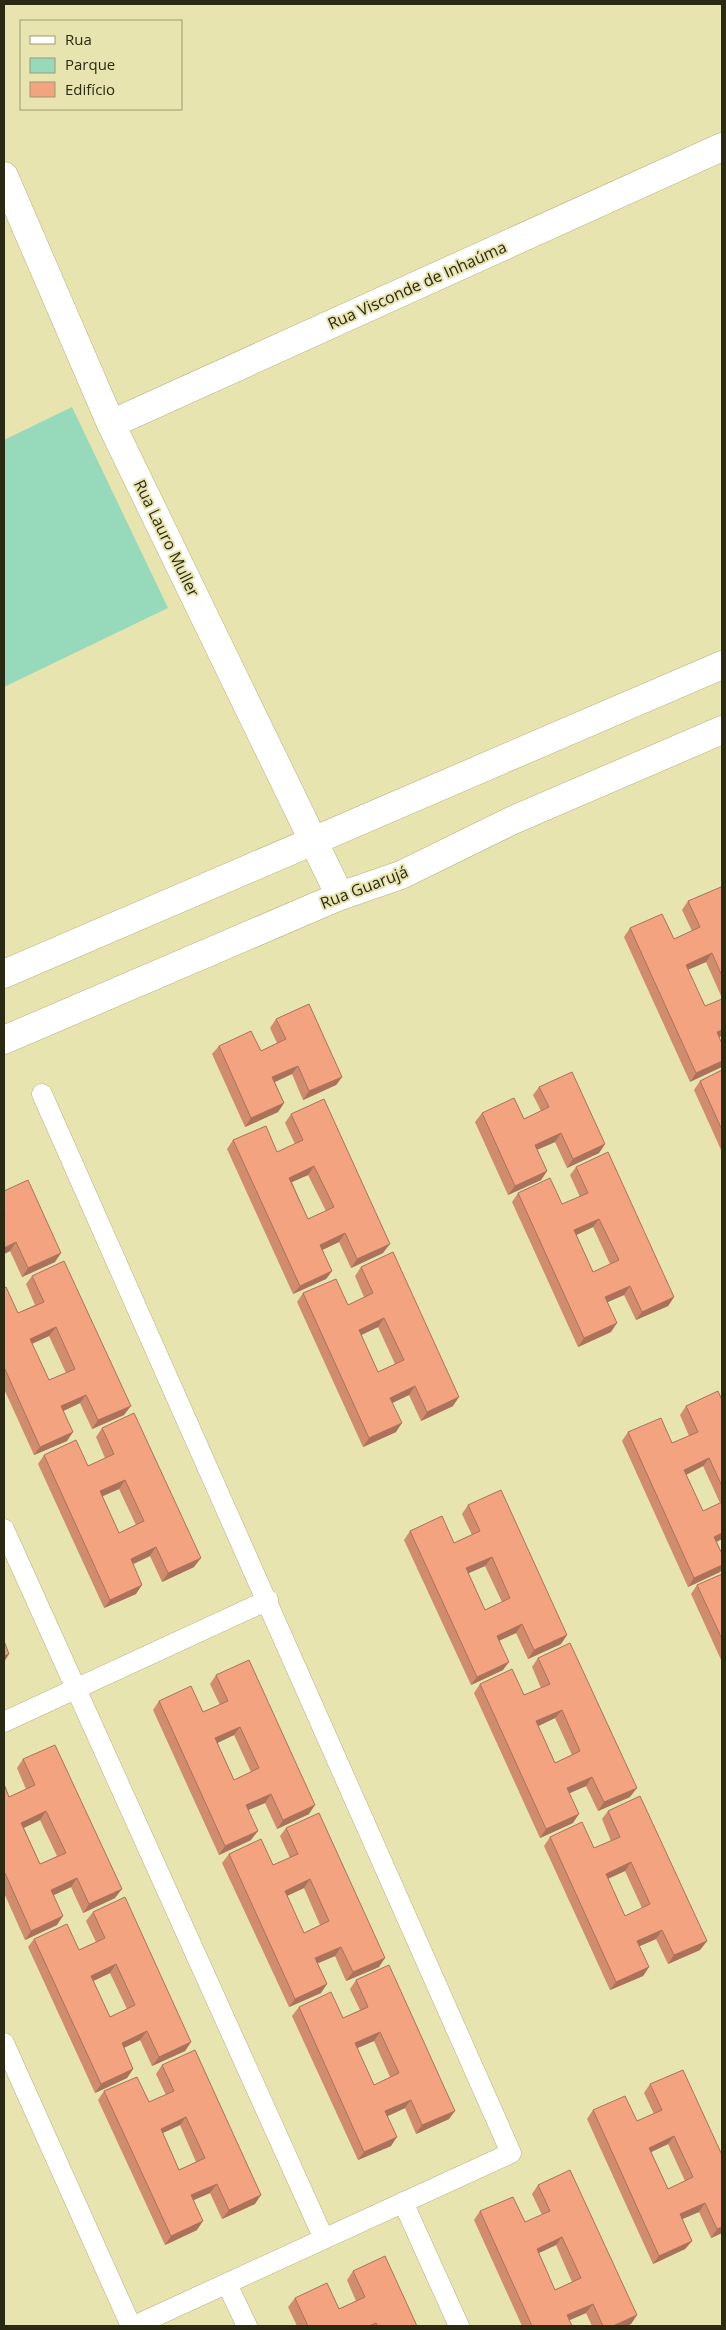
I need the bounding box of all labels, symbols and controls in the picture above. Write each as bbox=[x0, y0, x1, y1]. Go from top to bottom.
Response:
legend bbox=[20, 20, 182, 110]
text: Rua bbox=[65, 29, 92, 49]
text: Parque bbox=[65, 54, 115, 74]
text: Edifício bbox=[65, 79, 115, 99]
street label: Rua Visconde de Inhaúma bbox=[324, 236, 510, 334]
street label: Rua Lauro Muller bbox=[129, 476, 205, 601]
street label: Rua Guarujá bbox=[317, 860, 411, 914]

